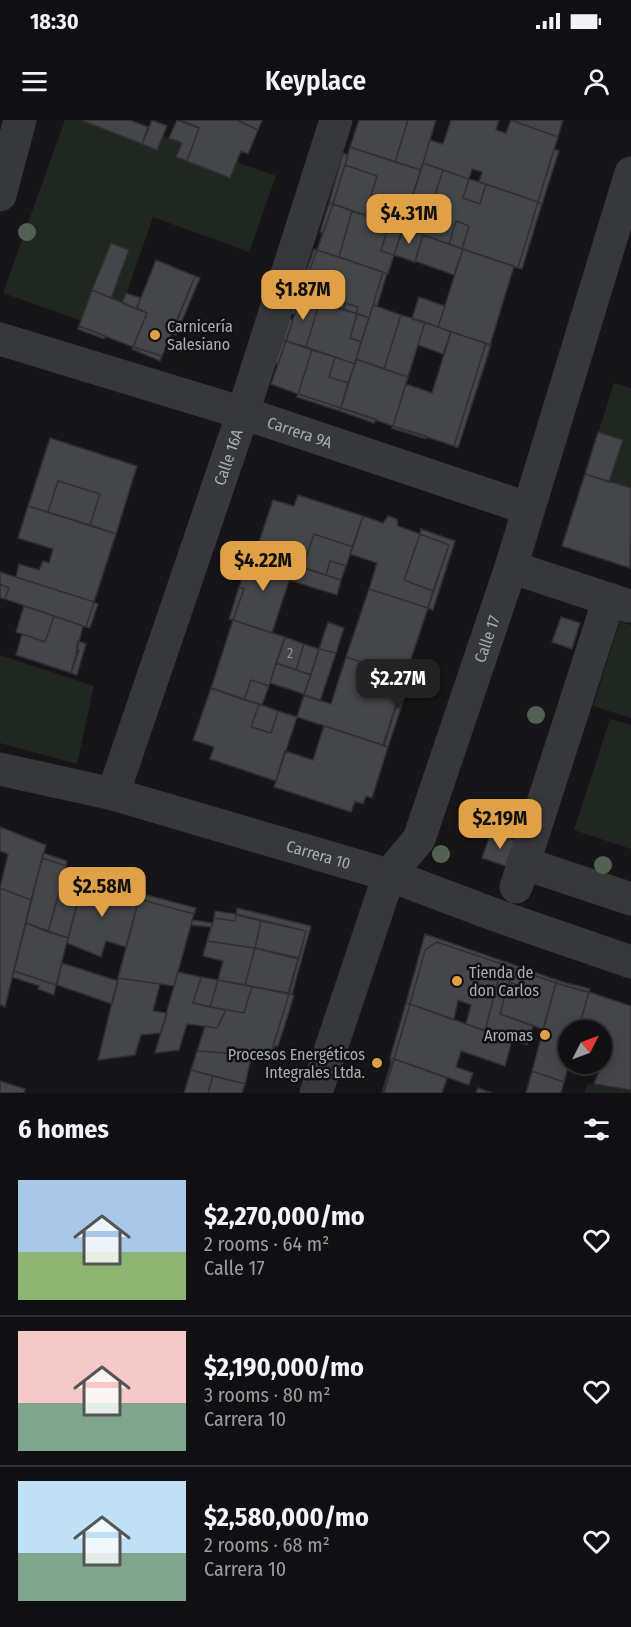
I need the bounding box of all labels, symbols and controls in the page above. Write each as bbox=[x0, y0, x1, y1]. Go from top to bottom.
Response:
text: 18:30 bbox=[30, 8, 79, 35]
icon: menu bbox=[18, 65, 51, 98]
text: Keyplace bbox=[265, 65, 366, 97]
icon: person bbox=[580, 65, 613, 98]
pin: $4.31M bbox=[360, 194, 458, 245]
text: $4.31M bbox=[380, 201, 438, 225]
pin: $1.87M bbox=[254, 270, 352, 321]
text: $1.87M bbox=[275, 277, 331, 301]
place label: Carnicería Salesiano bbox=[167, 317, 233, 354]
marker: Carnicería Salesiano bbox=[148, 328, 162, 342]
street label: Carrera 9A bbox=[265, 413, 335, 452]
street label: Calle 16A bbox=[210, 426, 247, 488]
pin: $4.22M bbox=[214, 541, 312, 592]
text: $4.22M bbox=[234, 548, 292, 572]
street label: Calle 17 bbox=[470, 613, 504, 665]
house number: 2 bbox=[287, 645, 293, 662]
pin: $2.27M bbox=[349, 659, 447, 710]
text: $2.27M bbox=[370, 666, 426, 690]
pin: $2.19M bbox=[451, 799, 549, 850]
text: $2.19M bbox=[473, 806, 527, 830]
street label: Carrera 10 bbox=[284, 836, 353, 873]
pin: $2.58M bbox=[53, 867, 151, 918]
text: $2.58M bbox=[73, 874, 131, 898]
place label: Tienda de don Carlos bbox=[469, 963, 539, 1000]
marker: Tienda de don Carlos bbox=[450, 974, 464, 988]
north arrow bbox=[558, 1020, 612, 1074]
map controls bbox=[558, 1020, 612, 1074]
place label: Aromas bbox=[484, 1026, 533, 1045]
marker: Aromas bbox=[538, 1028, 552, 1042]
place label: Procesos Energéticos Integrales Ltda. bbox=[228, 1045, 365, 1082]
marker: Procesos Energéticos Integrales Ltda. bbox=[370, 1056, 384, 1070]
icon: filters bbox=[580, 1113, 613, 1146]
text: 6 homes bbox=[18, 1114, 109, 1145]
text: $2,270,000/mo bbox=[204, 1201, 365, 1232]
icon: home bbox=[66, 1204, 138, 1276]
icon: heart bbox=[580, 1224, 613, 1257]
text: 2 rooms · 64 m² bbox=[204, 1232, 329, 1256]
text: Calle 17 bbox=[204, 1256, 265, 1280]
text: $2,190,000/mo bbox=[204, 1352, 364, 1383]
icon: home bbox=[66, 1355, 138, 1427]
icon: heart bbox=[580, 1375, 613, 1408]
text: 3 rooms · 80 m² bbox=[204, 1383, 330, 1407]
text: Carrera 10 bbox=[204, 1407, 286, 1431]
text: $2,580,000/mo bbox=[204, 1502, 369, 1533]
icon: home bbox=[66, 1505, 138, 1577]
icon: heart bbox=[580, 1525, 613, 1558]
text: 2 rooms · 68 m² bbox=[204, 1533, 330, 1557]
text: Carrera 10 bbox=[204, 1557, 286, 1581]

